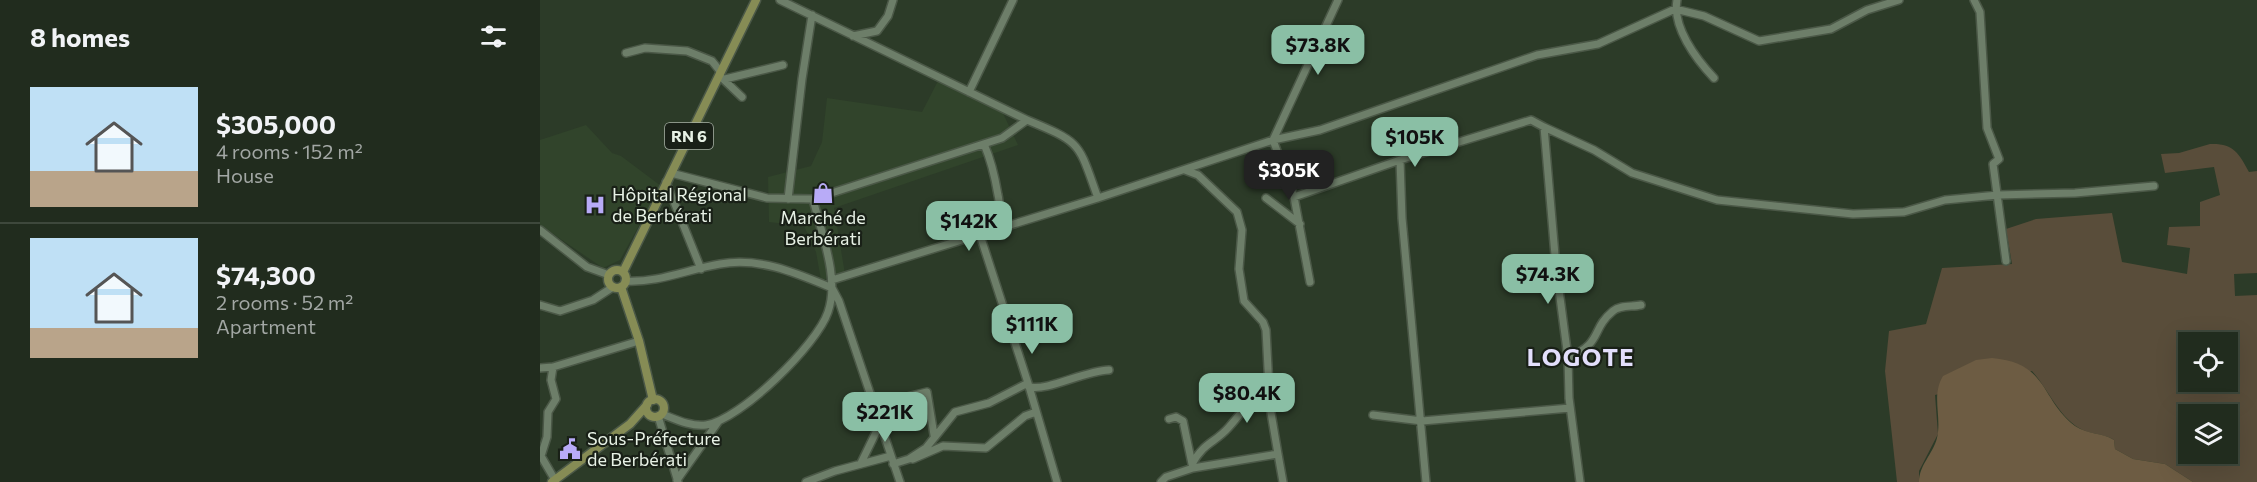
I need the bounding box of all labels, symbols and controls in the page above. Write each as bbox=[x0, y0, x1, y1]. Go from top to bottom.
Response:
icon: filters bbox=[477, 20, 510, 53]
text: 8 homes bbox=[30, 21, 130, 52]
pin: $73.8K bbox=[1269, 25, 1367, 76]
text: $73.8K bbox=[1285, 32, 1351, 56]
text: $305,000 bbox=[216, 108, 336, 139]
icon: home bbox=[78, 111, 150, 183]
pin: $105K bbox=[1373, 117, 1457, 168]
road number: RN 6 bbox=[665, 123, 713, 149]
text: $105K bbox=[1385, 124, 1445, 148]
text: 4 rooms · 152 m² bbox=[216, 139, 363, 163]
pin: $305K bbox=[1247, 150, 1331, 201]
text: $305K bbox=[1258, 157, 1320, 181]
text: House bbox=[216, 163, 274, 187]
shop icon: Marché de Berbérati bbox=[811, 181, 835, 205]
place label: Hôpital Régional de Berbérati bbox=[612, 183, 747, 226]
hospital icon: Hôpital Régional de Berbérati bbox=[583, 193, 607, 217]
pin: $142K bbox=[927, 201, 1011, 252]
place label: Marché de Berbérati bbox=[780, 206, 866, 249]
text: $142K bbox=[940, 208, 998, 232]
pin: $74.3K bbox=[1499, 254, 1597, 305]
text: $74,300 bbox=[216, 259, 316, 290]
text: $74.3K bbox=[1516, 261, 1580, 285]
icon: home bbox=[78, 262, 150, 334]
text: 2 rooms · 52 m² bbox=[216, 290, 353, 314]
pin: $111K bbox=[990, 304, 1074, 355]
text: $111K bbox=[1006, 311, 1058, 335]
text: Apartment bbox=[216, 314, 316, 338]
map controls bbox=[2178, 332, 2238, 464]
button: locate bbox=[2178, 332, 2238, 392]
district label: LOGOTE bbox=[1527, 342, 1635, 371]
pin: $80.4K bbox=[1198, 373, 1296, 424]
text: $80.4K bbox=[1213, 380, 1281, 404]
pin: $221K bbox=[843, 392, 927, 443]
text: $221K bbox=[856, 399, 914, 423]
button: layers bbox=[2178, 404, 2238, 464]
place label: Sous-Préfecture de Berbérati bbox=[587, 427, 721, 470]
public building icon: Sous-Préfecture de Berbérati bbox=[558, 437, 582, 461]

